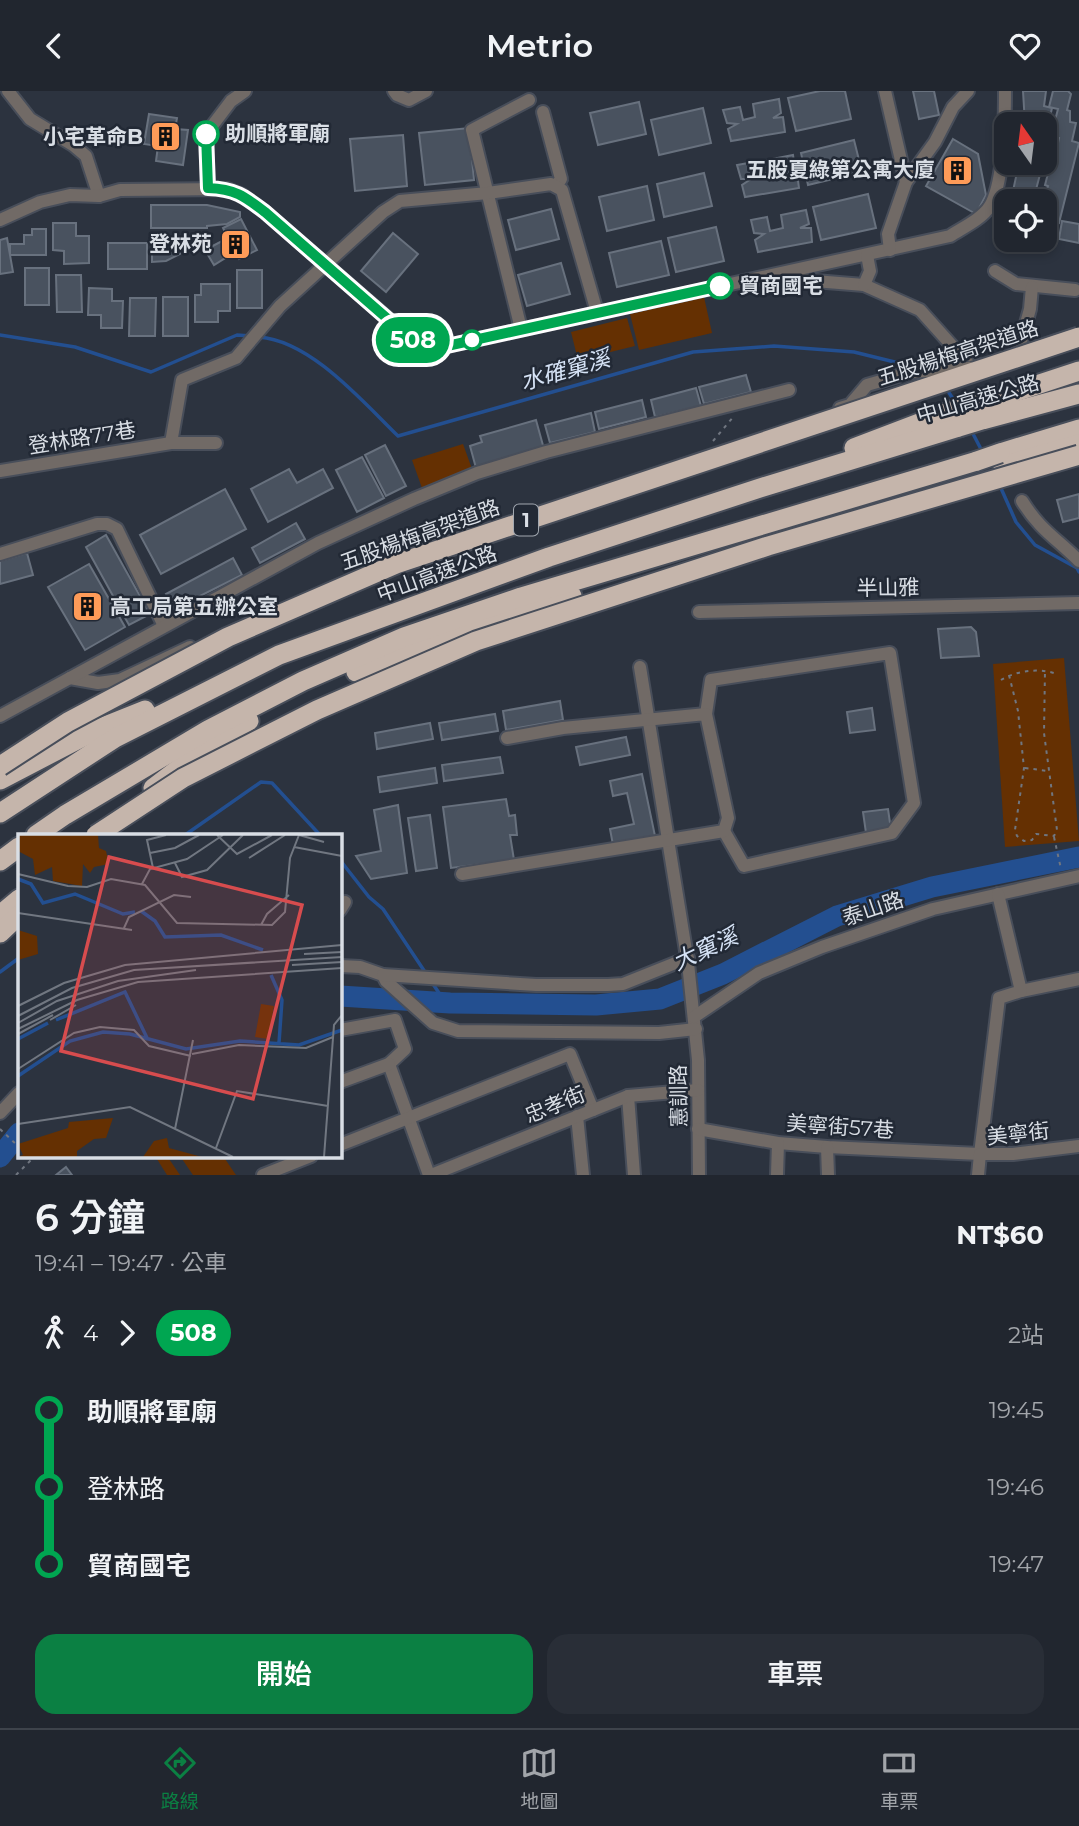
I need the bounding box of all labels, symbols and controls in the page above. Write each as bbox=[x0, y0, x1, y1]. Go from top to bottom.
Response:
text: Metrio bbox=[486, 26, 593, 65]
icon: back bbox=[35, 27, 73, 65]
icon: heart bbox=[1006, 27, 1044, 65]
north arrow bbox=[994, 112, 1057, 175]
map controls bbox=[994, 112, 1057, 252]
building icon: 小宅革命B bbox=[149, 120, 183, 154]
marker: 助順將軍廟 bbox=[193, 121, 219, 147]
place label: 助順將軍廟 bbox=[225, 121, 330, 146]
place label: 小宅革命B bbox=[43, 124, 143, 149]
building icon: 五股夏綠第公寓大廈 bbox=[941, 153, 975, 187]
place label: 五股夏綠第公寓大廈 bbox=[746, 157, 935, 182]
button: locate bbox=[994, 189, 1057, 252]
building icon: 登林苑 bbox=[218, 227, 252, 261]
place label: 登林苑 bbox=[149, 231, 212, 256]
marker: 貿商國宅 bbox=[707, 273, 733, 299]
place label: 貿商國宅 bbox=[739, 273, 823, 298]
street label: 五股楊梅高架道路 bbox=[874, 315, 1042, 390]
line badge: 508 bbox=[373, 317, 453, 363]
text: 508 bbox=[390, 325, 436, 354]
unlabelled marker bbox=[462, 330, 482, 350]
water label: 水確窠溪 bbox=[517, 343, 616, 396]
street label: 中山高速公路 bbox=[914, 369, 1042, 428]
street label: 登林路77巷 bbox=[26, 417, 138, 458]
street label: 五股楊梅高架道路 bbox=[337, 494, 503, 575]
road number: 1 bbox=[514, 505, 538, 535]
street label: 中山高速公路 bbox=[373, 540, 500, 607]
street label: 半山雅 bbox=[856, 574, 920, 601]
building icon: 高工局第五辦公室 bbox=[70, 590, 104, 624]
place label: 高工局第五辦公室 bbox=[110, 594, 278, 619]
inset map bbox=[18, 834, 341, 1157]
street label: 泰山路 bbox=[839, 886, 907, 931]
water label: 大窠溪 bbox=[668, 920, 745, 976]
street label: 憲訓路 bbox=[665, 1064, 692, 1128]
street label: 忠孝街 bbox=[521, 1081, 589, 1128]
street label: 美寧街57巷 bbox=[785, 1110, 895, 1143]
street label: 美寧街 bbox=[985, 1118, 1051, 1149]
text: 6 分鐘 bbox=[35, 1194, 145, 1241]
text: NT$60 bbox=[956, 1219, 1044, 1251]
text: 19:41 – 19:47 · 公車 bbox=[35, 1249, 227, 1277]
icon: walk bbox=[35, 1314, 73, 1352]
icon: forward bbox=[108, 1314, 146, 1352]
text: 508 bbox=[170, 1318, 217, 1347]
text: 4 bbox=[83, 1319, 98, 1347]
text: 2站 bbox=[1008, 1321, 1044, 1349]
text: 助順將軍廟 bbox=[87, 1396, 217, 1428]
text: 19:45 bbox=[989, 1396, 1044, 1424]
text: 登林路 bbox=[87, 1473, 165, 1505]
text: 19:46 bbox=[988, 1473, 1044, 1501]
text: 貿商國宅 bbox=[87, 1550, 191, 1582]
text: 19:47 bbox=[989, 1550, 1044, 1578]
button: 開始 bbox=[35, 1634, 533, 1714]
button: 車票 bbox=[547, 1634, 1044, 1714]
tab: 路線 bbox=[161, 1744, 199, 1813]
tab: 地圖 bbox=[520, 1744, 558, 1813]
tab: 車票 bbox=[880, 1744, 918, 1813]

